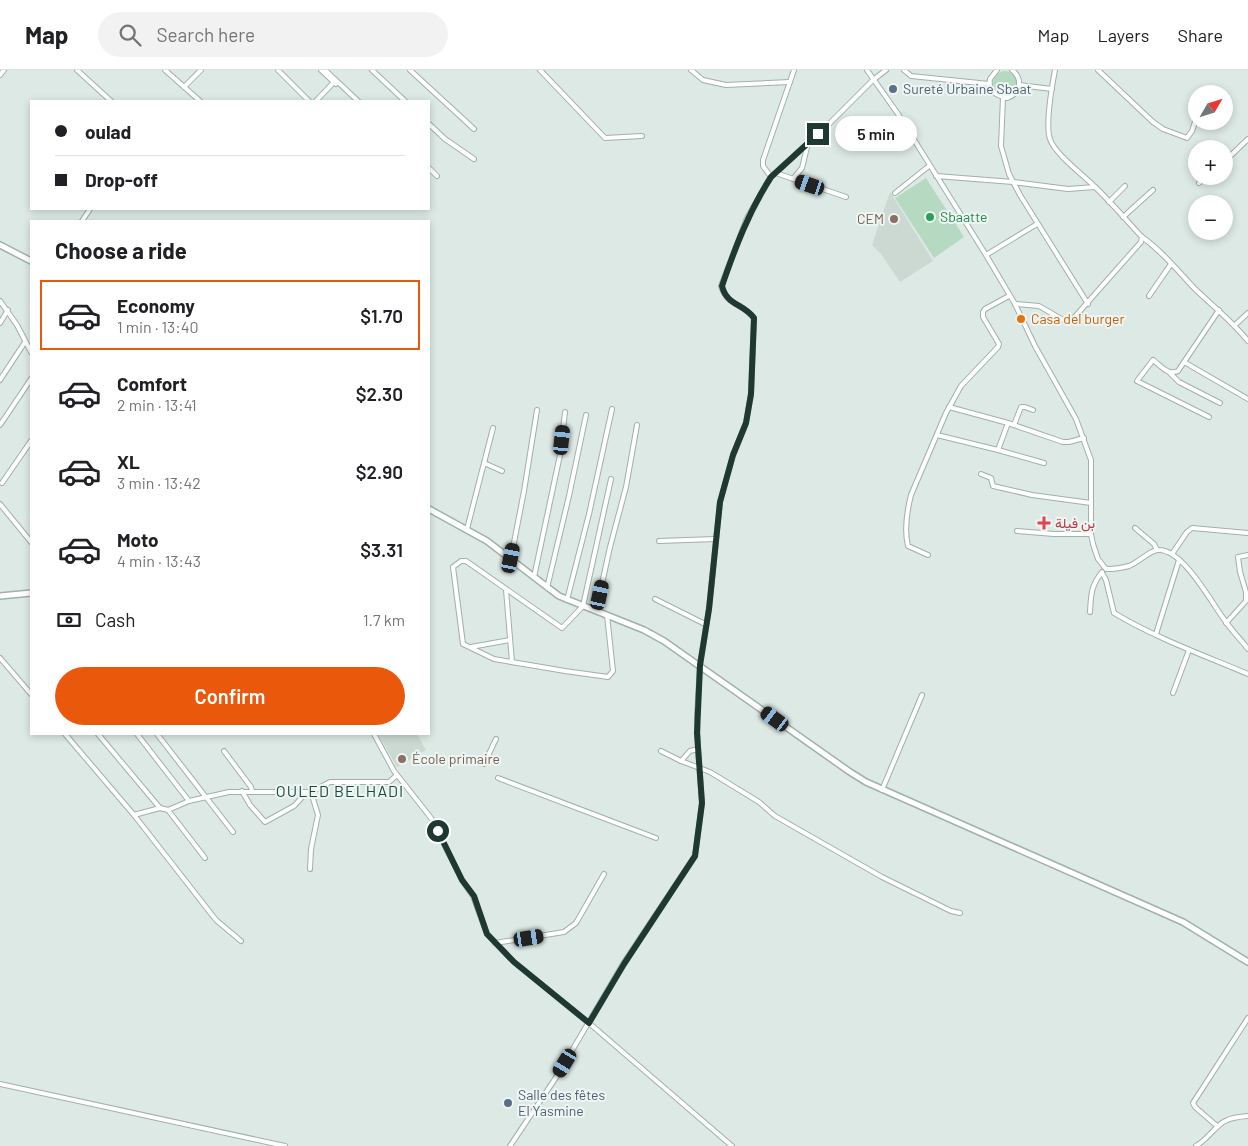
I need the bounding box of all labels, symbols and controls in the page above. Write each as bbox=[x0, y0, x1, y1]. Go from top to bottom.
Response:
search box bbox=[98, 12, 448, 57]
text: Map bbox=[25, 20, 68, 49]
icon: search bbox=[116, 21, 144, 49]
text: Search here bbox=[156, 23, 255, 46]
text: Map bbox=[1037, 24, 1069, 46]
text: Layers bbox=[1097, 24, 1150, 46]
text: Share bbox=[1178, 24, 1223, 46]
place label: Sureté Urbaine Sbaat bbox=[903, 80, 1032, 97]
marker: Sureté Urbaine Sbaat bbox=[887, 83, 899, 95]
north arrow bbox=[1188, 85, 1232, 130]
map controls bbox=[1188, 85, 1233, 240]
callout: 5 min bbox=[836, 116, 918, 152]
text: oulad bbox=[85, 120, 131, 143]
route end bbox=[807, 123, 829, 145]
text: 5 min bbox=[857, 124, 895, 143]
button: + bbox=[1188, 140, 1233, 185]
text: Drop-off bbox=[85, 168, 158, 191]
car bbox=[793, 173, 826, 197]
button: − bbox=[1188, 195, 1233, 240]
place label: Sbaatte bbox=[940, 208, 988, 225]
place label: CEM bbox=[857, 210, 884, 227]
marker: Sbaatte bbox=[924, 211, 936, 223]
marker: CEM bbox=[888, 213, 900, 225]
text: Choose a ride bbox=[55, 237, 187, 263]
icon: car bbox=[57, 293, 102, 338]
text: Economy bbox=[117, 294, 195, 317]
text: $1.70 bbox=[360, 304, 403, 327]
place label: Casa del burger bbox=[1031, 310, 1125, 327]
marker: Casa del burger bbox=[1015, 313, 1027, 325]
text: 1 min · 13:40 bbox=[117, 317, 199, 336]
icon: car bbox=[57, 371, 102, 416]
text: Comfort bbox=[117, 372, 187, 395]
text: $2.30 bbox=[356, 382, 403, 405]
text: 2 min · 13:41 bbox=[117, 395, 197, 414]
car bbox=[552, 424, 571, 456]
icon: car bbox=[57, 449, 102, 494]
text: XL bbox=[117, 450, 140, 473]
text: $2.90 bbox=[356, 460, 403, 483]
text: 3 min · 13:42 bbox=[117, 473, 201, 492]
place label: بن فيلة bbox=[1055, 514, 1095, 532]
marker: بن فيلة bbox=[1037, 516, 1051, 530]
icon: car bbox=[57, 527, 102, 572]
text: Moto bbox=[117, 528, 159, 551]
text: $3.31 bbox=[360, 538, 403, 561]
car bbox=[500, 542, 521, 574]
text: 4 min · 13:43 bbox=[117, 551, 201, 570]
car bbox=[589, 579, 610, 611]
icon: cash bbox=[55, 606, 83, 634]
text: Cash bbox=[95, 608, 136, 631]
text: 1.7 km bbox=[363, 610, 405, 629]
button: Confirm bbox=[55, 667, 405, 725]
car bbox=[758, 704, 791, 734]
place label: École primaire bbox=[412, 750, 500, 767]
marker: École primaire bbox=[396, 753, 408, 765]
district label: OULED BELHADI bbox=[276, 781, 404, 800]
route start bbox=[427, 820, 449, 842]
car bbox=[513, 928, 544, 948]
car bbox=[550, 1046, 579, 1080]
place label: Salle des fêtes El Yasmine bbox=[518, 1086, 605, 1119]
marker: Salle des fêtes El Yasmine bbox=[502, 1097, 514, 1109]

